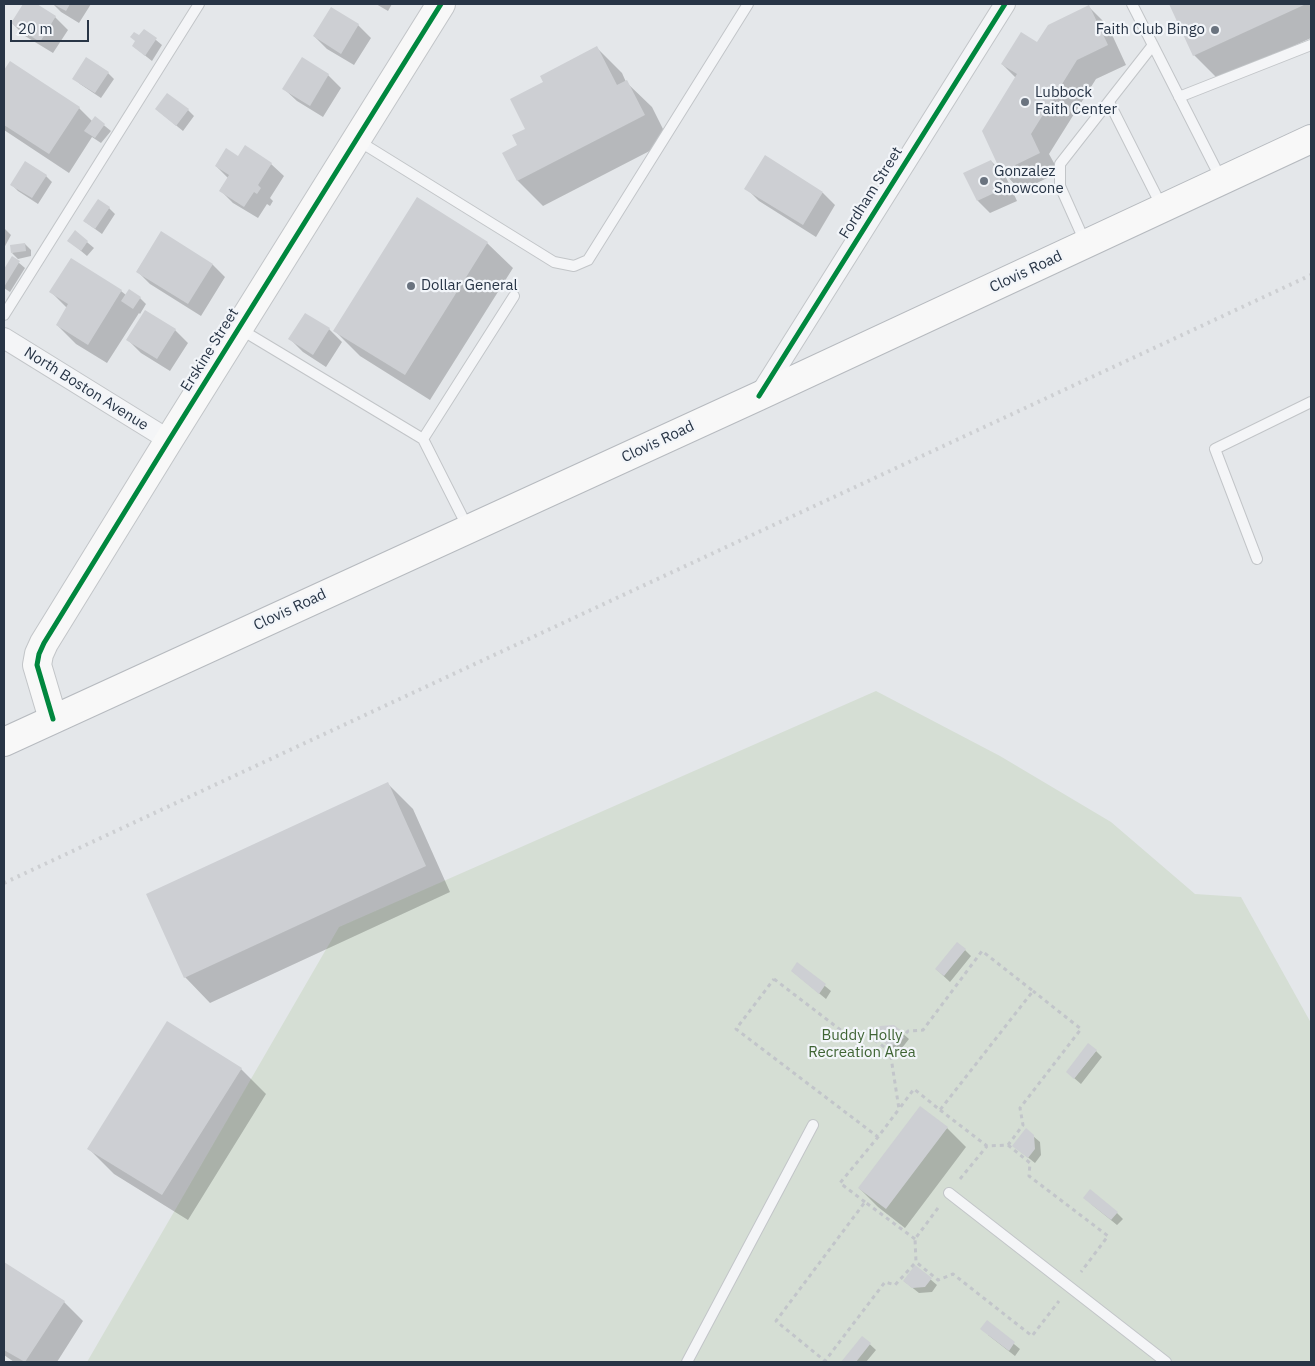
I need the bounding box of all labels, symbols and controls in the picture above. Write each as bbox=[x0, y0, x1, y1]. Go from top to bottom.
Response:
scale bar bbox=[12, 10, 91, 42]
text: 20 m bbox=[18, 19, 53, 38]
place label: Faith Club Bingo bbox=[1096, 21, 1205, 39]
marker: Faith Club Bingo bbox=[1209, 24, 1221, 36]
place label: Lubbock Faith Center bbox=[1035, 84, 1117, 119]
marker: Lubbock Faith Center bbox=[1019, 96, 1031, 108]
street label: Fordham Street bbox=[836, 144, 906, 242]
place label: Gonzalez Snowcone bbox=[994, 163, 1064, 198]
marker: Gonzalez Snowcone bbox=[978, 175, 990, 187]
street label: Clovis Road bbox=[987, 247, 1065, 297]
place label: Dollar General bbox=[421, 277, 518, 295]
marker: Dollar General bbox=[405, 280, 417, 292]
street label: Erskine Street bbox=[177, 305, 243, 395]
street label: North Boston Avenue bbox=[21, 343, 151, 435]
street label: Clovis Road bbox=[619, 417, 697, 467]
street label: Clovis Road bbox=[251, 585, 329, 635]
park label: Buddy Holly Recreation Area bbox=[808, 1027, 916, 1062]

